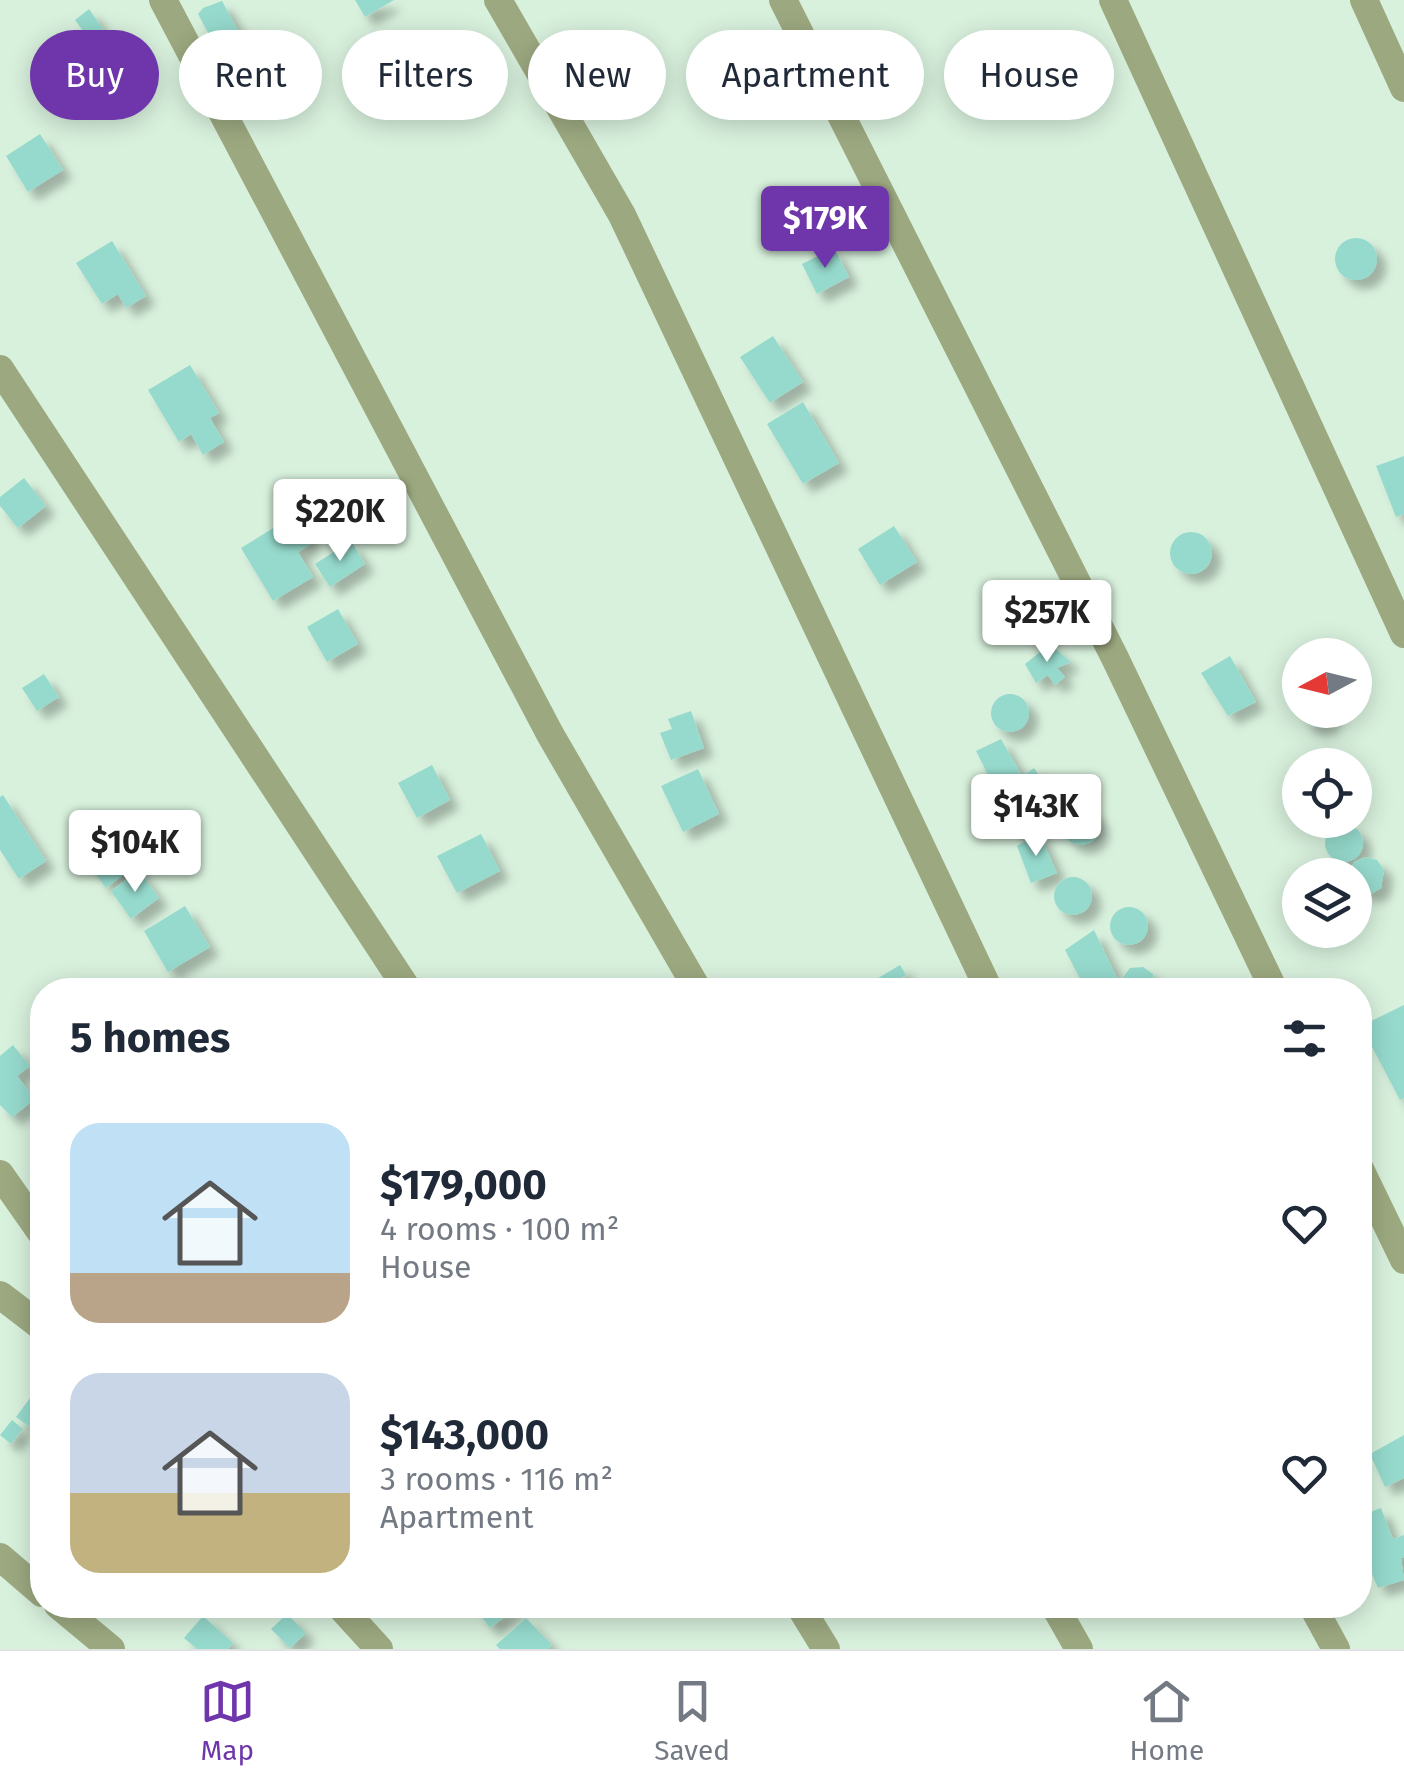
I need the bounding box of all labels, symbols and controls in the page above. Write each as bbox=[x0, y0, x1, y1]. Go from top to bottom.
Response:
chip: Buy bbox=[30, 30, 159, 120]
chip: Rent bbox=[179, 30, 322, 120]
chip: Filters bbox=[342, 30, 508, 120]
chip: New bbox=[528, 30, 666, 120]
chip: Apartment bbox=[686, 30, 924, 120]
chip: House bbox=[944, 30, 1114, 120]
pin: $179K bbox=[755, 186, 895, 271]
text: $179K bbox=[783, 199, 867, 237]
pin: $220K bbox=[270, 479, 410, 564]
text: $220K bbox=[295, 492, 385, 530]
pin: $257K bbox=[977, 580, 1117, 665]
text: $257K bbox=[1004, 593, 1090, 631]
north arrow bbox=[1282, 638, 1372, 728]
map controls bbox=[1282, 638, 1372, 948]
button: locate bbox=[1282, 748, 1372, 838]
pin: $143K bbox=[966, 774, 1106, 859]
text: $143K bbox=[993, 787, 1079, 825]
pin: $104K bbox=[65, 810, 205, 895]
text: $104K bbox=[91, 823, 179, 861]
button: layers bbox=[1282, 858, 1372, 948]
icon: filters bbox=[1277, 1011, 1332, 1066]
text: 5 homes bbox=[70, 1013, 230, 1063]
text: $179,000 bbox=[380, 1160, 547, 1210]
icon: home bbox=[150, 1163, 270, 1283]
icon: heart bbox=[1277, 1196, 1332, 1251]
text: 4 rooms · 100 m² bbox=[380, 1210, 619, 1248]
text: House bbox=[380, 1248, 471, 1286]
text: $143,000 bbox=[380, 1410, 549, 1460]
icon: home bbox=[150, 1413, 270, 1533]
icon: heart bbox=[1277, 1446, 1332, 1501]
text: 3 rooms · 116 m² bbox=[380, 1460, 613, 1498]
text: Apartment bbox=[380, 1498, 534, 1536]
tab: Map bbox=[200, 1674, 255, 1767]
tab: Saved bbox=[654, 1674, 730, 1767]
tab: Home bbox=[1130, 1674, 1204, 1767]

